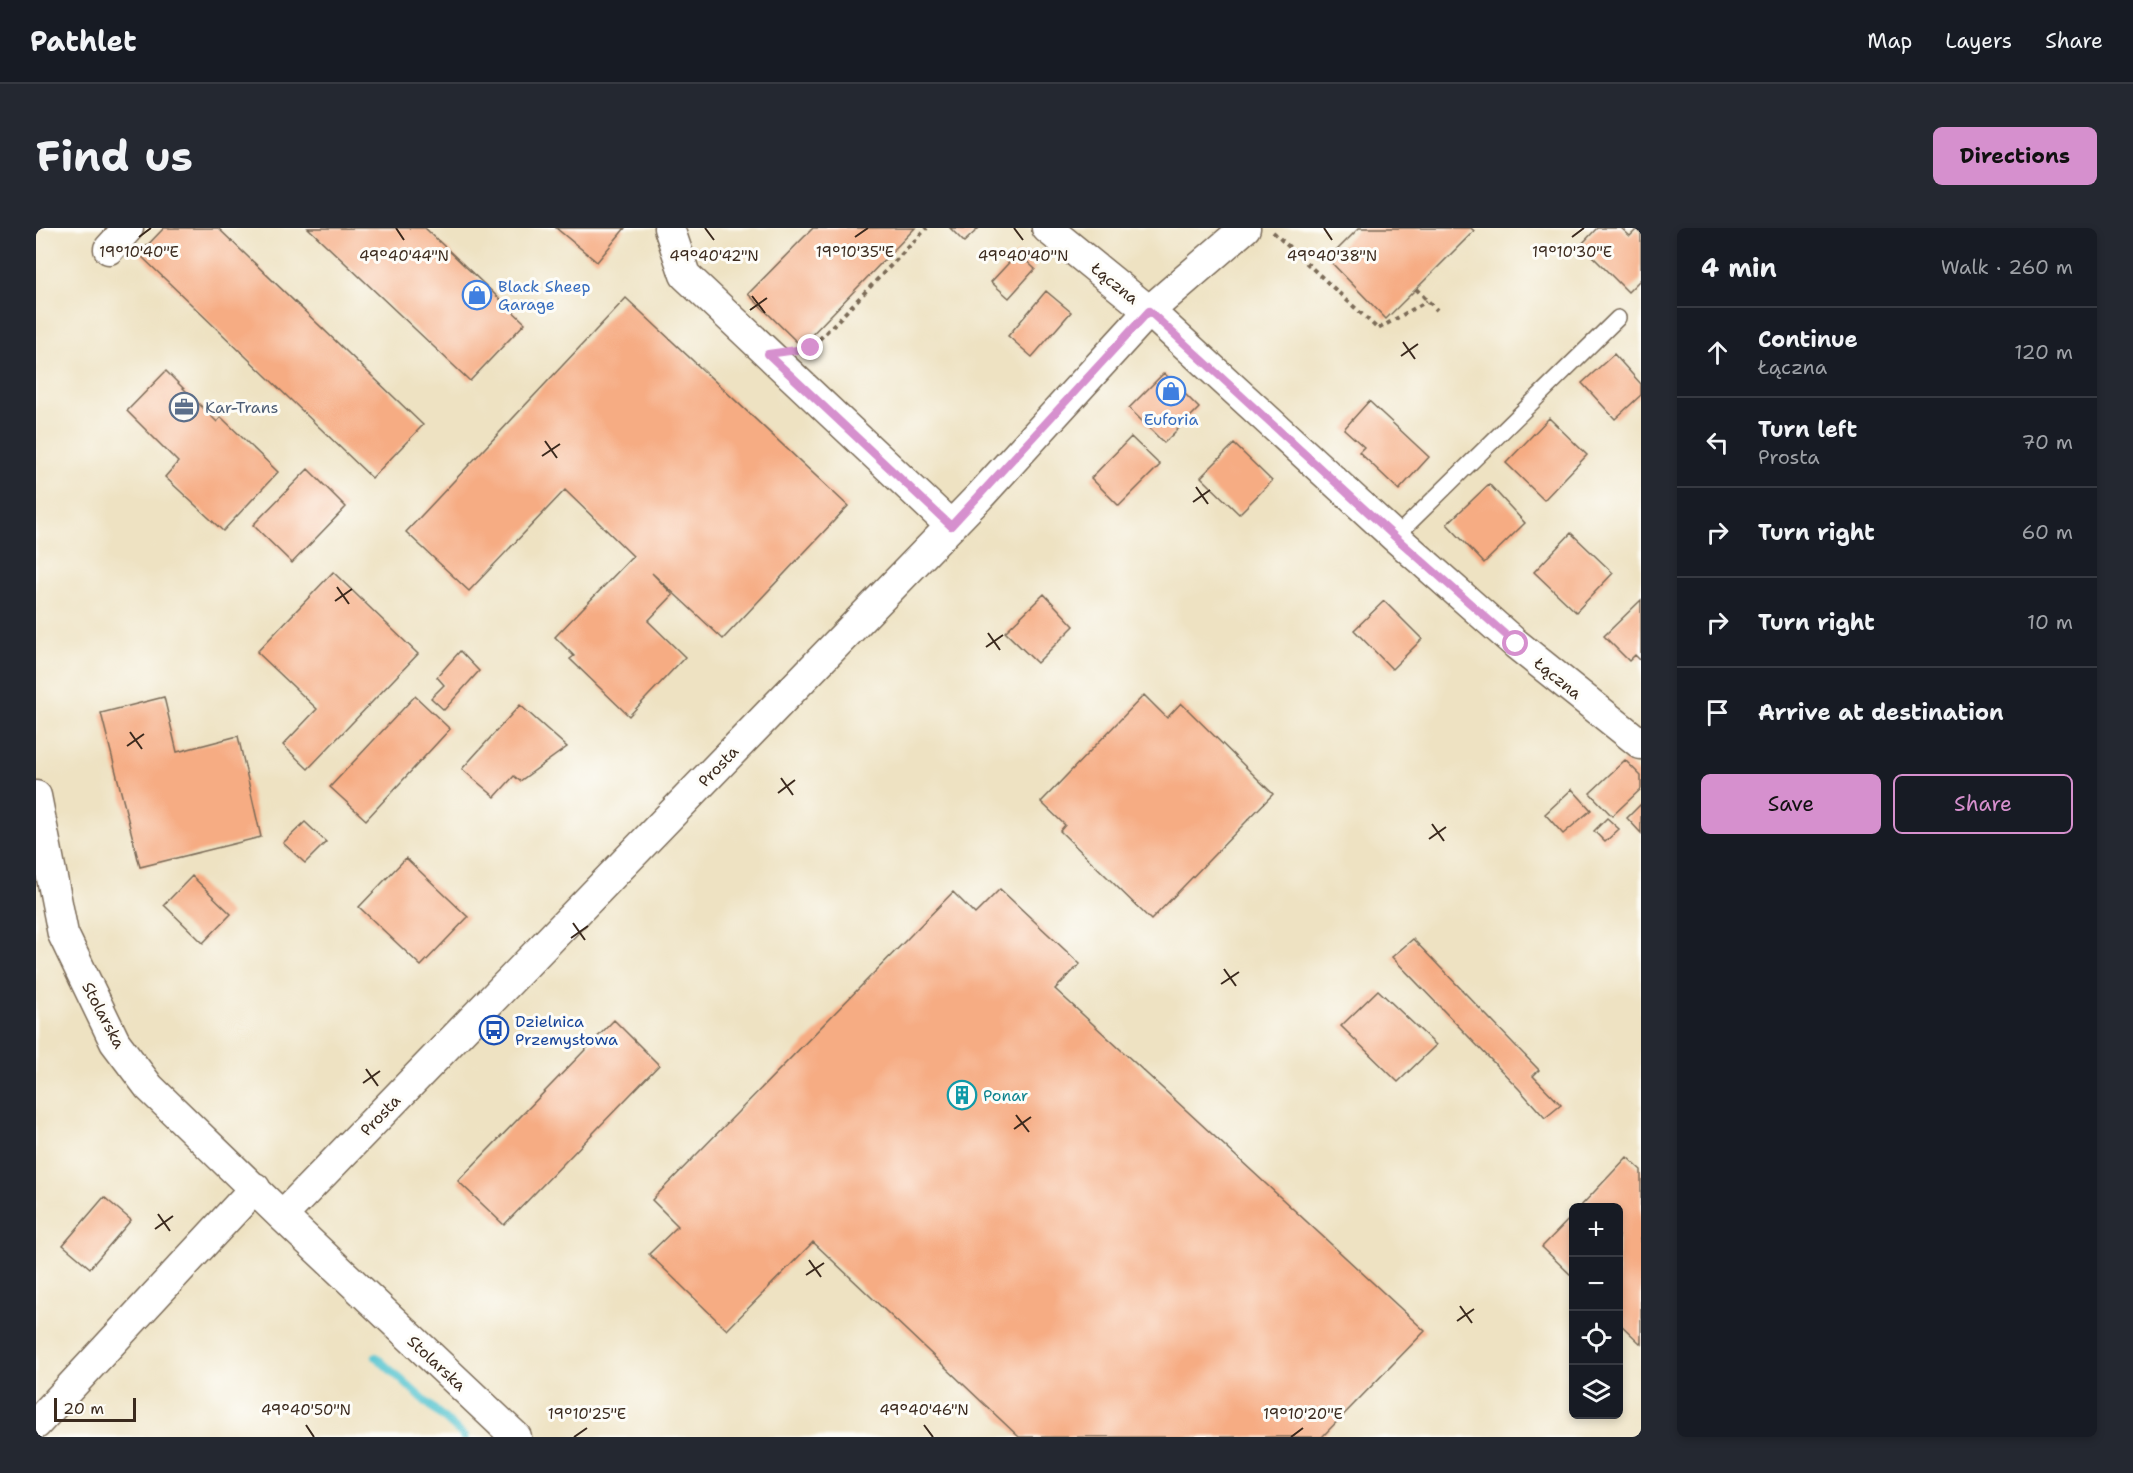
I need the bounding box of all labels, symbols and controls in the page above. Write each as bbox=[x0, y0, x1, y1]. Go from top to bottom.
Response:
text: Pathlet bbox=[30, 22, 137, 60]
text: Map bbox=[1867, 27, 1912, 55]
text: Layers bbox=[1945, 27, 2012, 55]
text: Share bbox=[2045, 27, 2103, 55]
button: Directions bbox=[1933, 127, 2097, 185]
text: Find us bbox=[36, 128, 193, 184]
text: 19°10'40"E bbox=[99, 242, 179, 262]
text: 19°10'35"E bbox=[816, 242, 894, 262]
text: 19°10'30"E bbox=[1532, 242, 1612, 262]
text: 49°40'44"N bbox=[359, 246, 449, 266]
text: 49°40'42"N bbox=[669, 246, 759, 266]
text: 49°40'40"N bbox=[978, 246, 1068, 266]
text: 49°40'38"N bbox=[1287, 246, 1377, 266]
text: 4 min bbox=[1701, 250, 1777, 285]
text: Walk · 260 m bbox=[1941, 254, 2073, 280]
street label: Łączna bbox=[1086, 257, 1143, 309]
place label: Black Sheep Garage bbox=[498, 276, 590, 315]
shop icon: Black Sheep Garage bbox=[461, 279, 493, 311]
text: Continue bbox=[1758, 325, 1858, 354]
route end bbox=[797, 334, 823, 360]
icon: ahead bbox=[1701, 336, 1734, 369]
text: 120 m bbox=[2014, 339, 2073, 365]
text: Łączna bbox=[1758, 354, 1827, 380]
shop icon: Euforia bbox=[1155, 375, 1187, 407]
office icon: Kar-Trans bbox=[168, 391, 200, 423]
place label: Kar-Trans bbox=[205, 397, 278, 418]
place label: Euforia bbox=[1144, 409, 1198, 430]
text: Turn left bbox=[1758, 415, 1857, 444]
icon: left bbox=[1701, 426, 1734, 459]
text: 70 m bbox=[2021, 429, 2073, 455]
text: Prosta bbox=[1758, 444, 1820, 470]
icon: right bbox=[1701, 516, 1734, 549]
text: Turn right bbox=[1758, 518, 1875, 547]
text: 60 m bbox=[2021, 519, 2073, 545]
icon: right bbox=[1701, 606, 1734, 639]
text: Turn right bbox=[1758, 608, 1875, 637]
text: 10 m bbox=[2027, 609, 2073, 635]
route start bbox=[1502, 630, 1528, 656]
street label: Łączna bbox=[1529, 652, 1586, 704]
icon: arrive bbox=[1701, 696, 1734, 729]
text: Arrive at destination bbox=[1758, 698, 2004, 727]
street label: Prosta bbox=[694, 741, 743, 791]
button: Save bbox=[1701, 774, 1881, 834]
button: Share bbox=[1893, 774, 2073, 834]
street label: Stolarska bbox=[77, 978, 130, 1052]
place label: Dzielnica Przemysłowa bbox=[515, 1011, 618, 1050]
bus stop icon: Dzielnica Przemysłowa bbox=[478, 1014, 510, 1046]
building icon: Ponar bbox=[946, 1079, 978, 1111]
place label: Ponar bbox=[983, 1085, 1028, 1106]
street label: Prosta bbox=[356, 1090, 405, 1140]
map controls bbox=[1569, 1203, 1623, 1419]
button: + bbox=[1569, 1203, 1623, 1257]
button: − bbox=[1569, 1257, 1623, 1311]
button: locate bbox=[1569, 1311, 1623, 1365]
street label: Stolarska bbox=[403, 1331, 470, 1396]
button: layers bbox=[1569, 1365, 1623, 1419]
scale bar bbox=[54, 1395, 136, 1422]
text: 20 m bbox=[63, 1398, 104, 1419]
text: 49°40'50"N bbox=[261, 1400, 351, 1420]
text: 49°40'46"N bbox=[879, 1400, 969, 1420]
text: 19°10'25"E bbox=[548, 1404, 626, 1424]
text: 19°10'20"E bbox=[1263, 1404, 1343, 1424]

